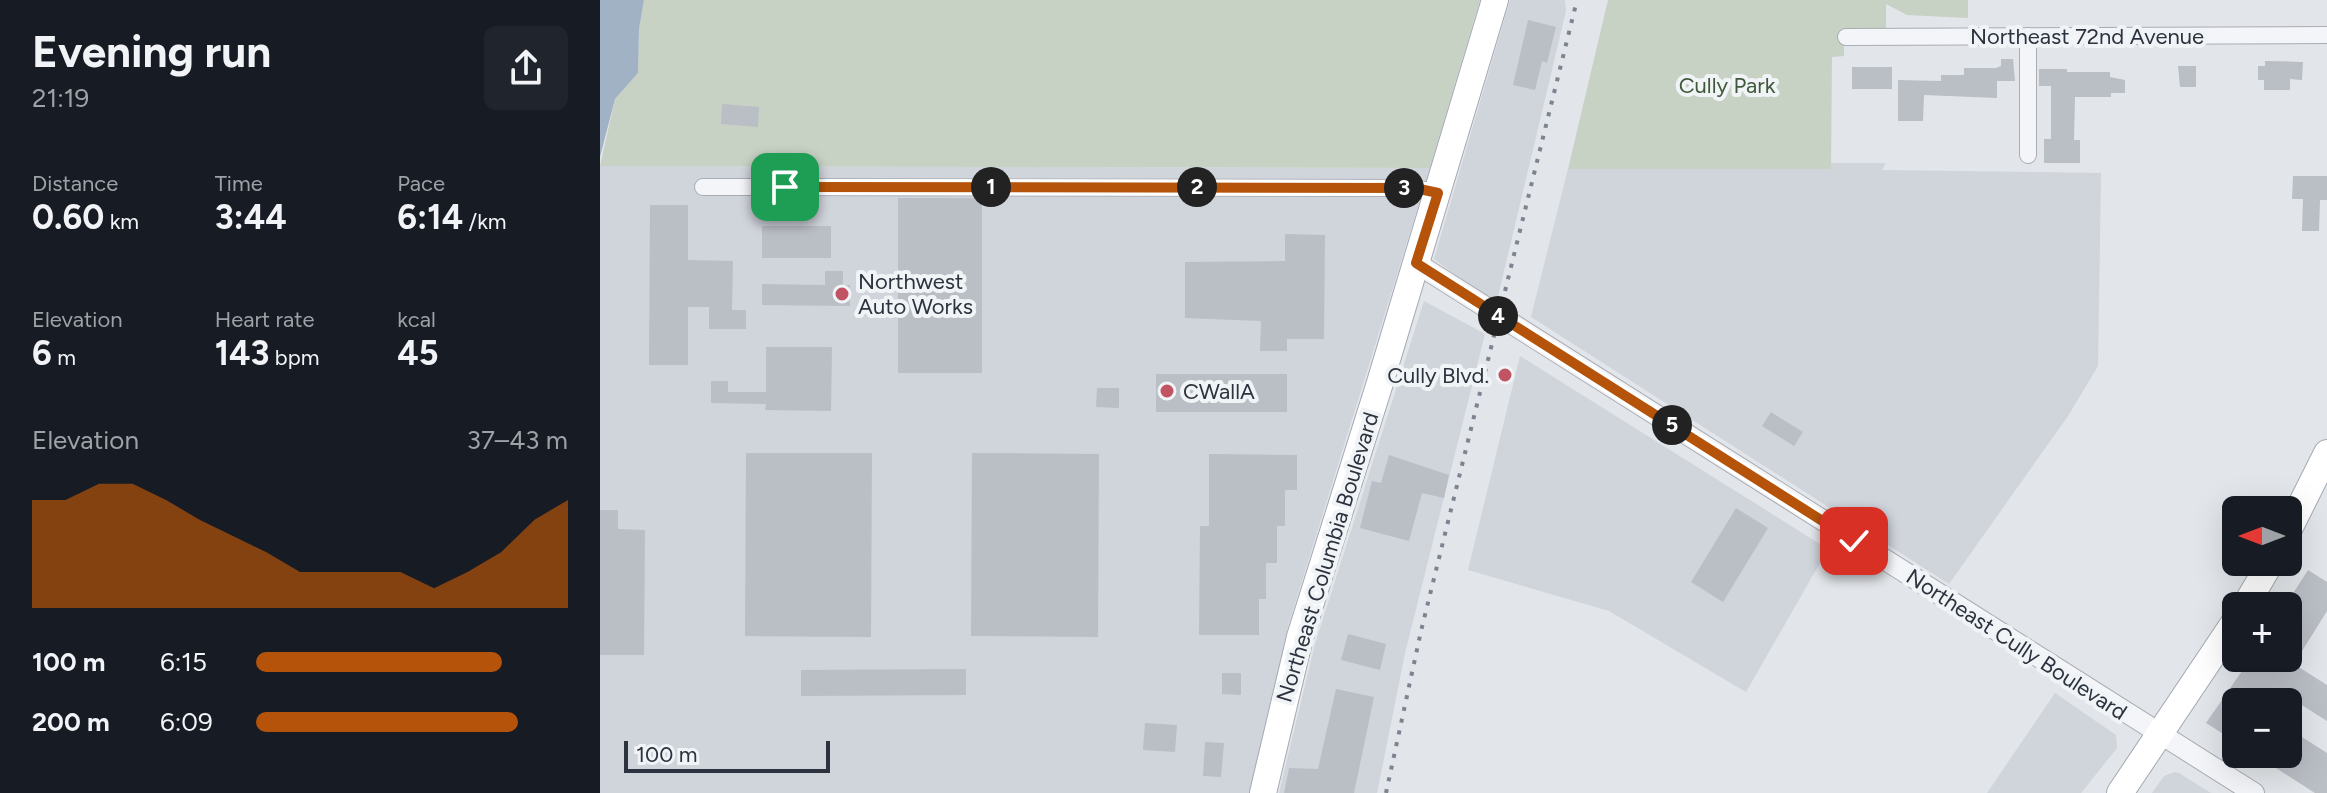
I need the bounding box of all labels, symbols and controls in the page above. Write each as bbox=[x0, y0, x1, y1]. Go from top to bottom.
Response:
street label: Northeast 72nd Avenue bbox=[1970, 23, 2204, 50]
text: Evening run bbox=[32, 25, 271, 78]
button: share bbox=[484, 26, 568, 110]
park label: Cully Park bbox=[1679, 72, 1776, 99]
text: 21:19 bbox=[32, 82, 89, 114]
pin bbox=[751, 153, 819, 221]
icon: arrive bbox=[763, 165, 807, 209]
pin: 1 bbox=[971, 167, 1011, 207]
pin: 2 bbox=[1177, 167, 1217, 207]
pin: 3 bbox=[1384, 168, 1424, 208]
text: Distance bbox=[32, 170, 118, 197]
text: Time bbox=[215, 170, 263, 197]
text: Pace bbox=[397, 170, 445, 197]
text: 1 bbox=[986, 173, 996, 200]
text: 2 bbox=[1191, 173, 1203, 200]
text: 3 bbox=[1398, 174, 1410, 201]
text: 0.60 bbox=[32, 197, 104, 238]
text: 3:44 bbox=[215, 197, 287, 238]
text: 6:14 bbox=[397, 197, 463, 238]
text: km bbox=[104, 208, 139, 235]
text: /km bbox=[463, 208, 507, 235]
place label: Northwest Auto Works bbox=[858, 268, 973, 320]
marker: Northwest Auto Works bbox=[833, 285, 851, 303]
pin: 4 bbox=[1478, 296, 1518, 336]
text: 4 bbox=[1491, 302, 1505, 329]
text: Elevation bbox=[32, 306, 122, 333]
text: Heart rate bbox=[215, 306, 315, 333]
text: kcal bbox=[397, 306, 436, 333]
text: 6 bbox=[32, 333, 52, 374]
text: 143 bbox=[215, 333, 269, 374]
text: 45 bbox=[397, 333, 439, 374]
text: m bbox=[52, 344, 76, 371]
text: bpm bbox=[269, 344, 320, 371]
place label: Cully Blvd. bbox=[1387, 362, 1489, 389]
marker: Cully Blvd. bbox=[1496, 366, 1514, 384]
place label: CWallA bbox=[1183, 378, 1255, 405]
marker: CWallA bbox=[1158, 382, 1176, 400]
pin: 5 bbox=[1652, 405, 1692, 445]
street label: Northeast Columbia Boulevard bbox=[1270, 409, 1385, 705]
text: 5 bbox=[1666, 411, 1678, 438]
text: Elevation bbox=[32, 424, 139, 456]
text: 37–43 m bbox=[467, 424, 568, 456]
north arrow bbox=[2222, 496, 2302, 576]
map controls bbox=[2222, 496, 2302, 768]
pin bbox=[1820, 507, 1888, 575]
icon: check bbox=[1832, 519, 1876, 563]
street label: Northeast Cully Boulevard bbox=[1901, 563, 2132, 726]
button: + bbox=[2222, 592, 2302, 672]
text: 100 m bbox=[32, 646, 106, 678]
text: 6:15 bbox=[160, 646, 207, 678]
button: − bbox=[2222, 688, 2302, 768]
text: 200 m bbox=[32, 706, 110, 738]
text: 6:09 bbox=[160, 706, 213, 738]
scale bar bbox=[624, 737, 830, 773]
text: 100 m bbox=[636, 741, 697, 768]

